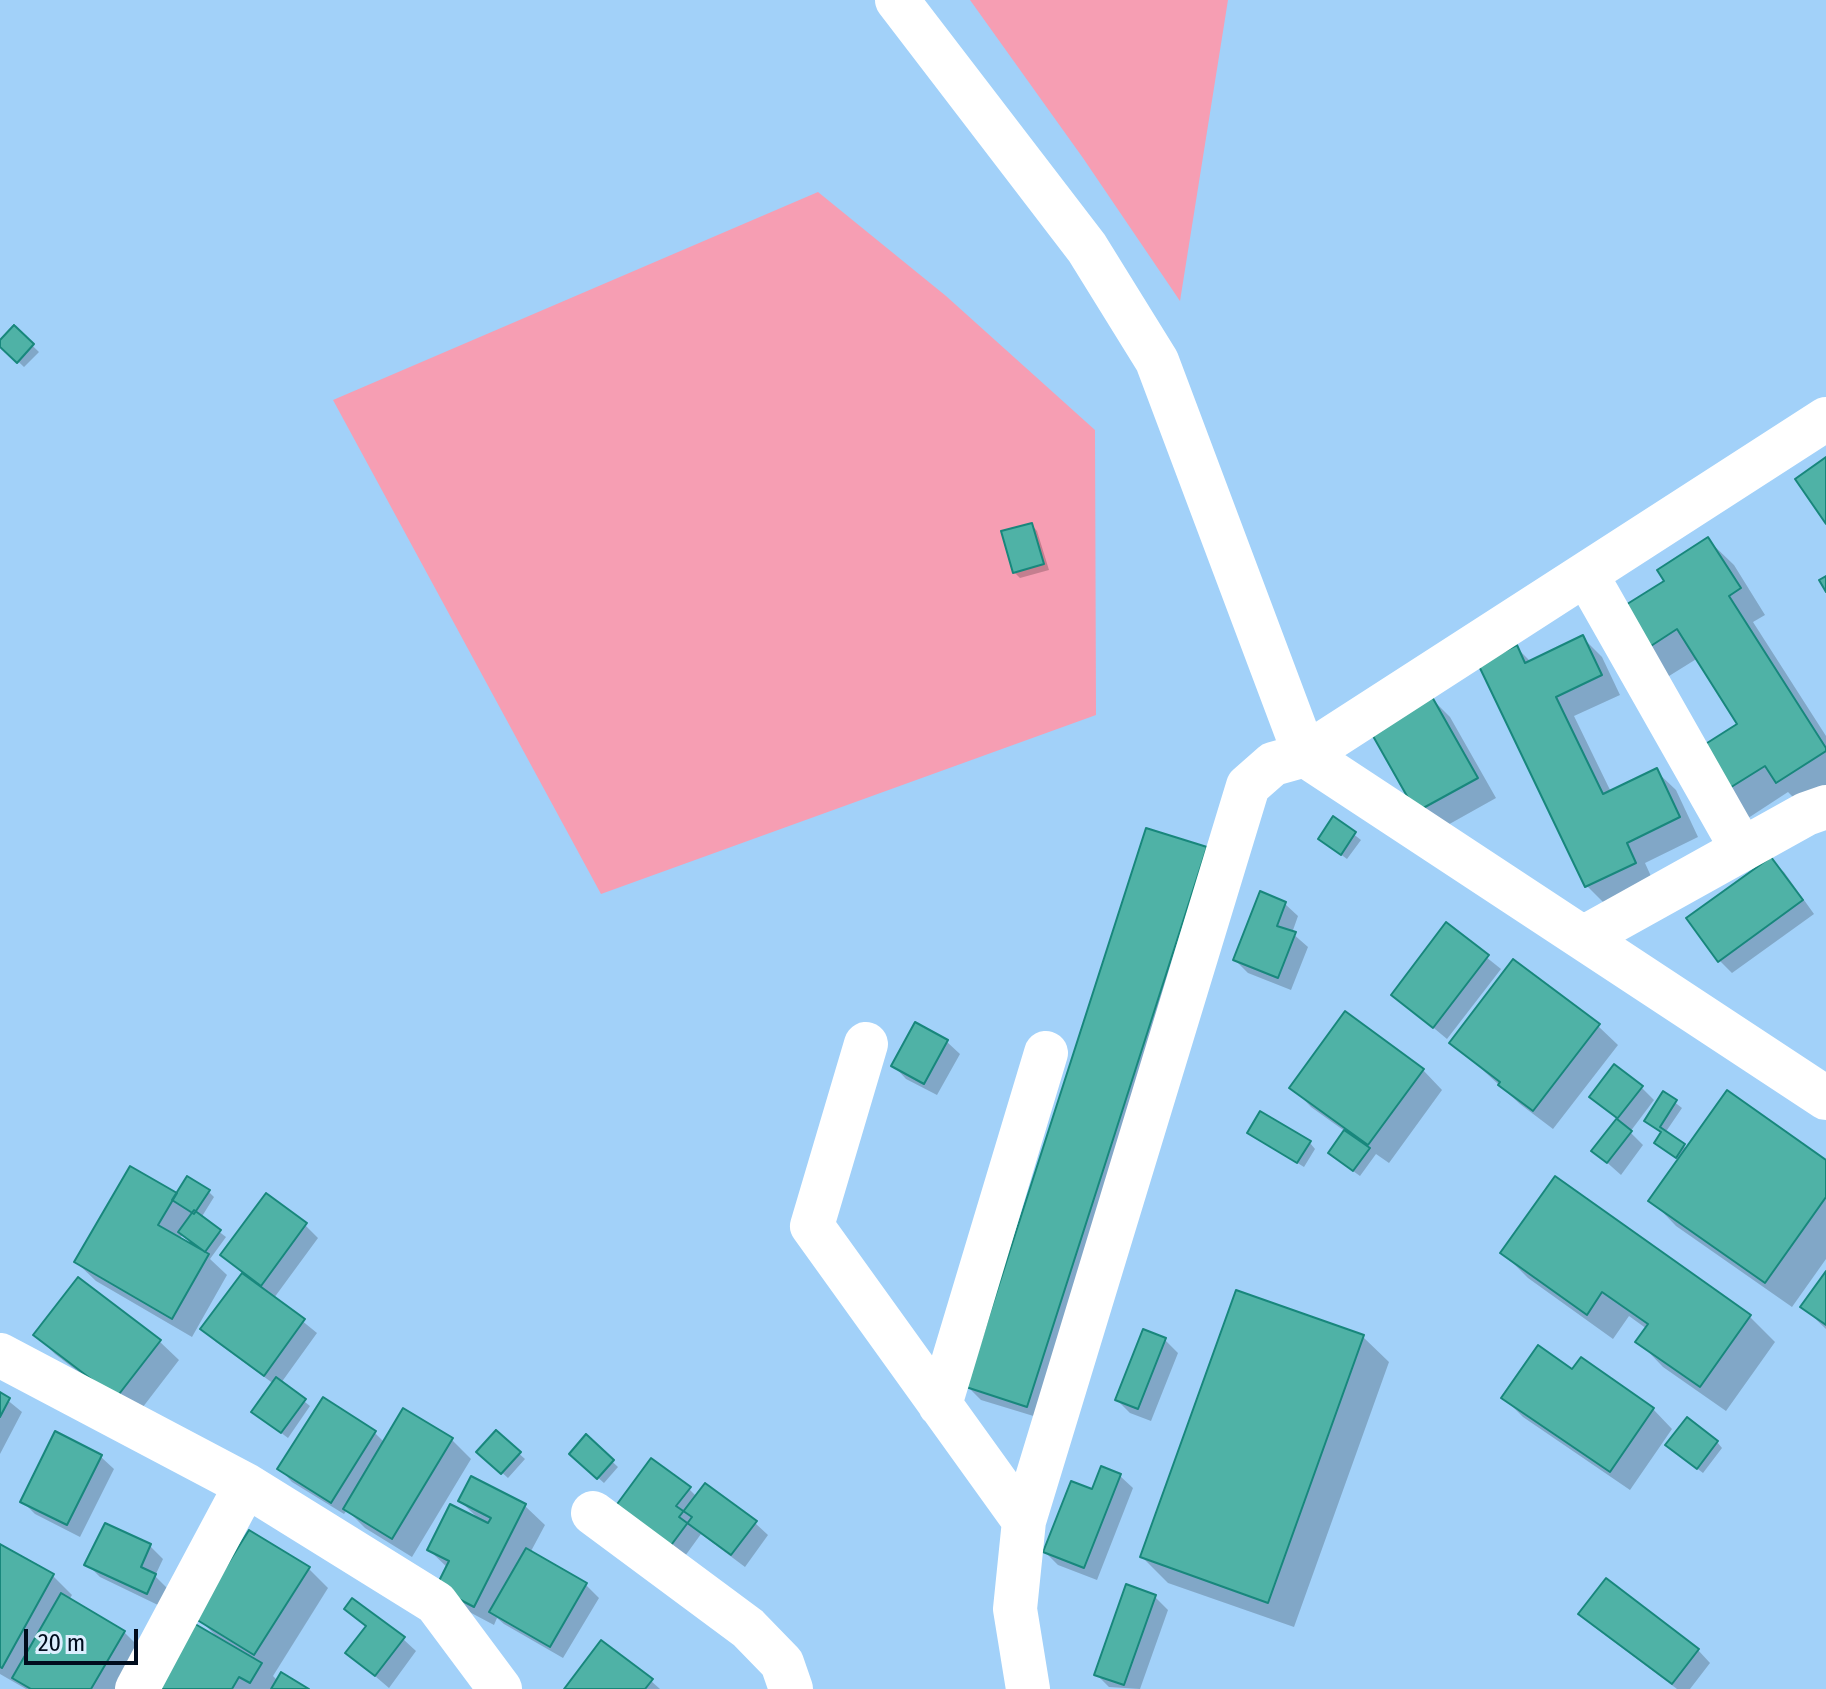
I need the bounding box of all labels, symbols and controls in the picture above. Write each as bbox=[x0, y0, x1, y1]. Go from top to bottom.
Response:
scale bar bbox=[28, 1613, 142, 1663]
text: 20 m bbox=[38, 1629, 85, 1657]

